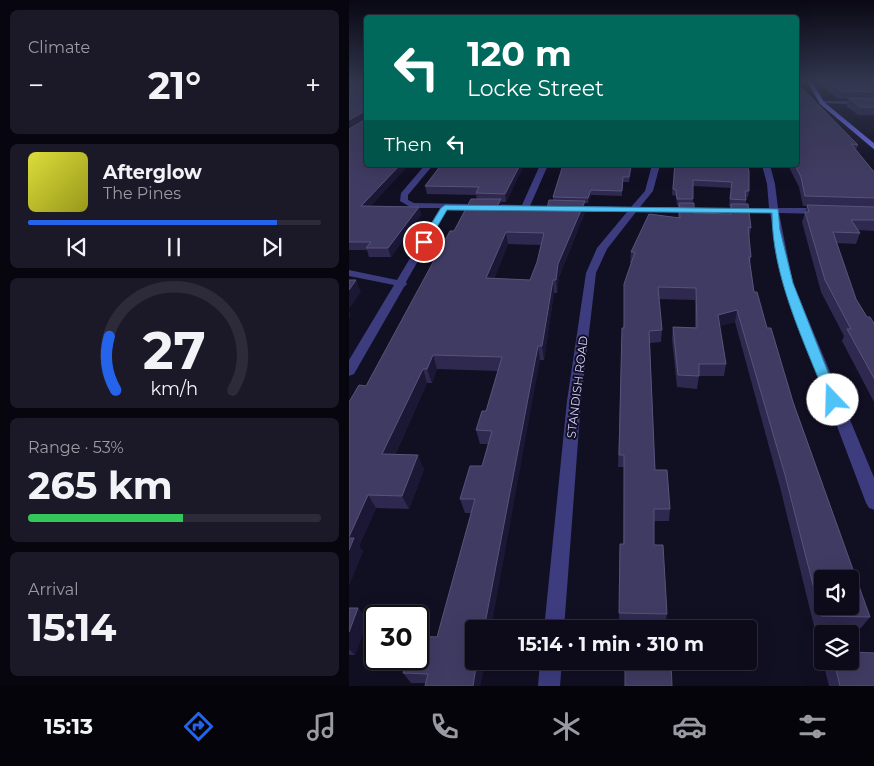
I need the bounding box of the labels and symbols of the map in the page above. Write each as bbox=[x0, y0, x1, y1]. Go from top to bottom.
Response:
pin bbox=[403, 221, 445, 263]
street label: STANDISH ROAD bbox=[563, 335, 591, 439]
position arrow bbox=[806, 373, 858, 425]
speed limit sign: 30 bbox=[364, 605, 429, 670]

